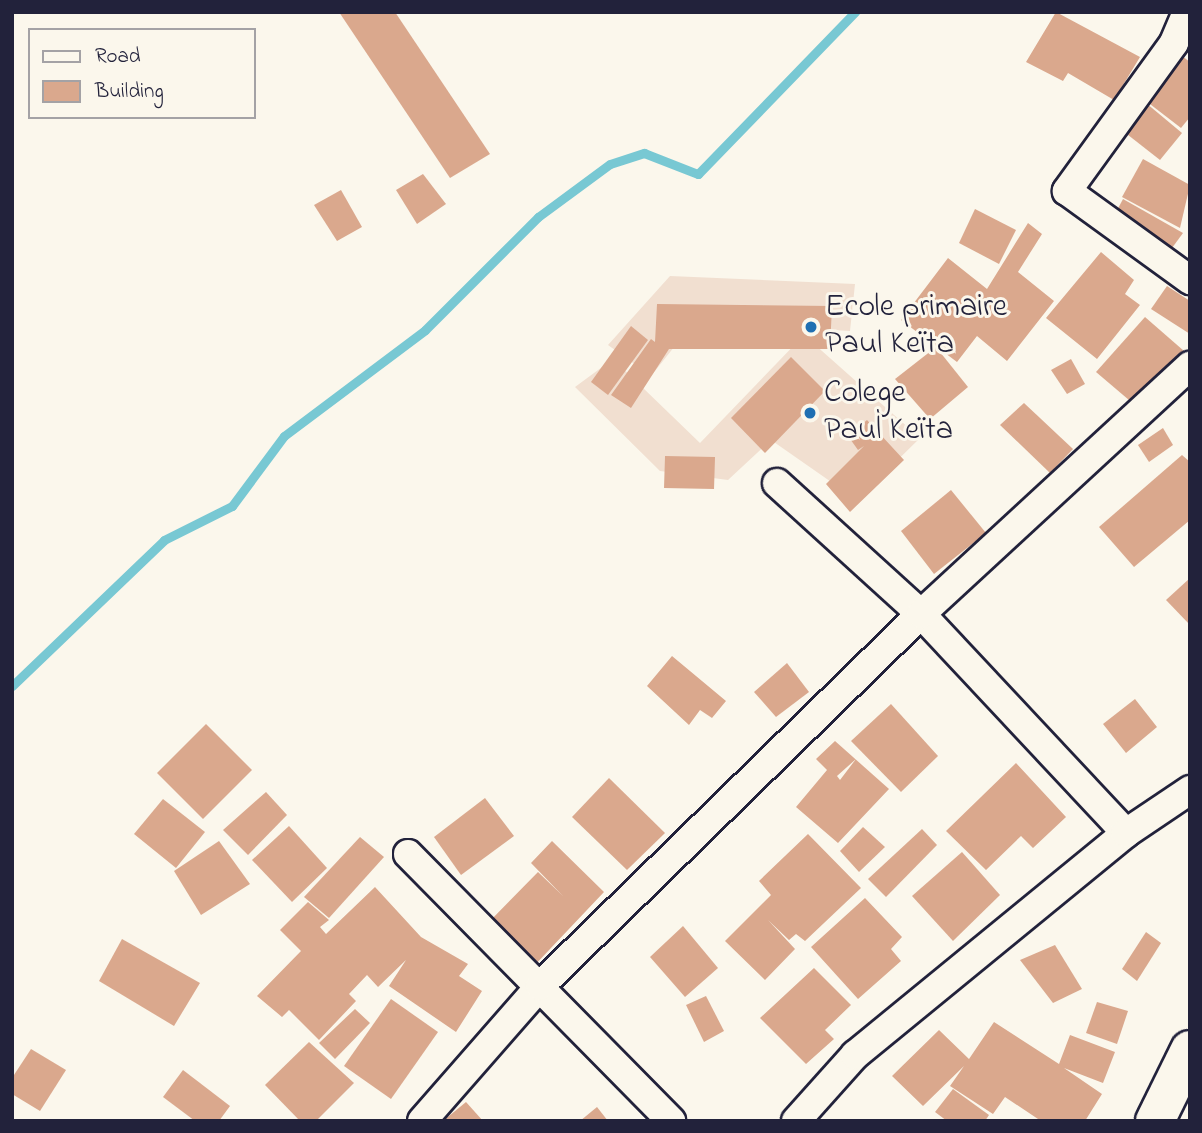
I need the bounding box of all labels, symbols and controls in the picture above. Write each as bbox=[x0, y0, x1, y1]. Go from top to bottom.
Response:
legend bbox=[28, 28, 256, 119]
text: Road bbox=[95, 42, 141, 72]
text: Building bbox=[95, 77, 164, 107]
place label: Ecole primaire Paul Keïta bbox=[825, 290, 1007, 365]
marker: Ecole primaire Paul Keïta bbox=[803, 319, 819, 335]
place label: Colege Paul Keïta bbox=[824, 376, 953, 451]
marker: Colege Paul Keïta bbox=[802, 405, 818, 421]

